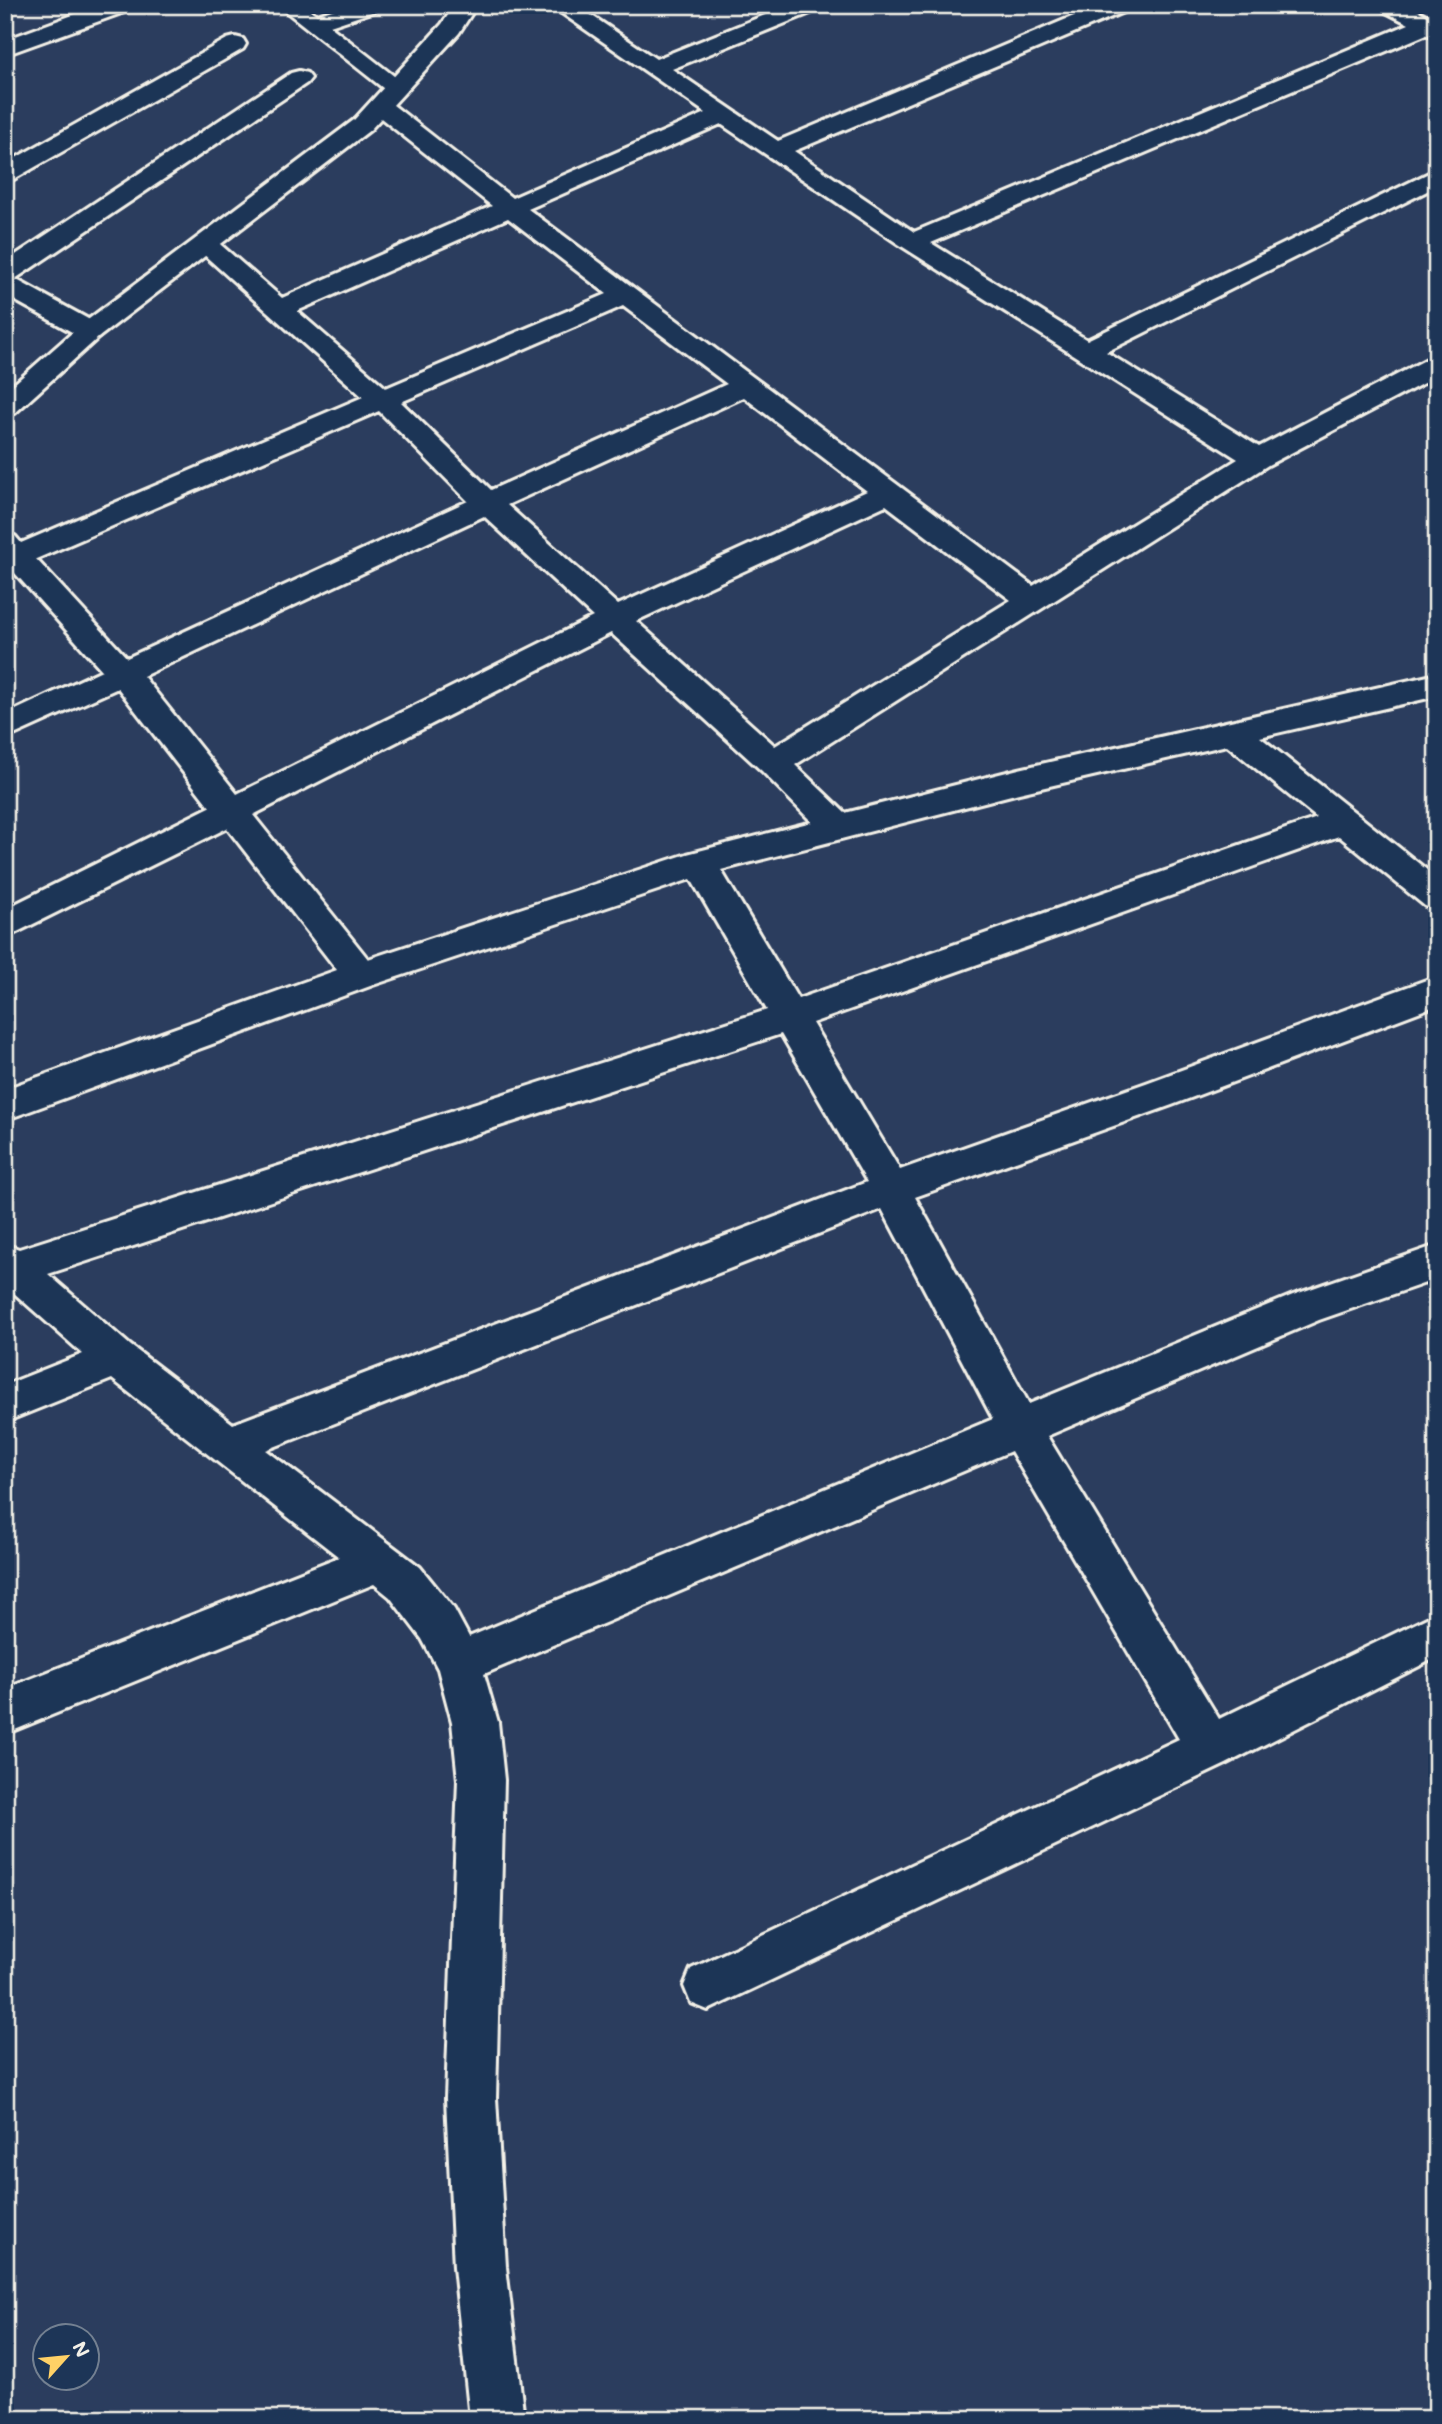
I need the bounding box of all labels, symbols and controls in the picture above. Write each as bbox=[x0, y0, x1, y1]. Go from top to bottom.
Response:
north arrow bbox=[32, 2322, 102, 2392]
text: N bbox=[67, 2337, 96, 2361]

